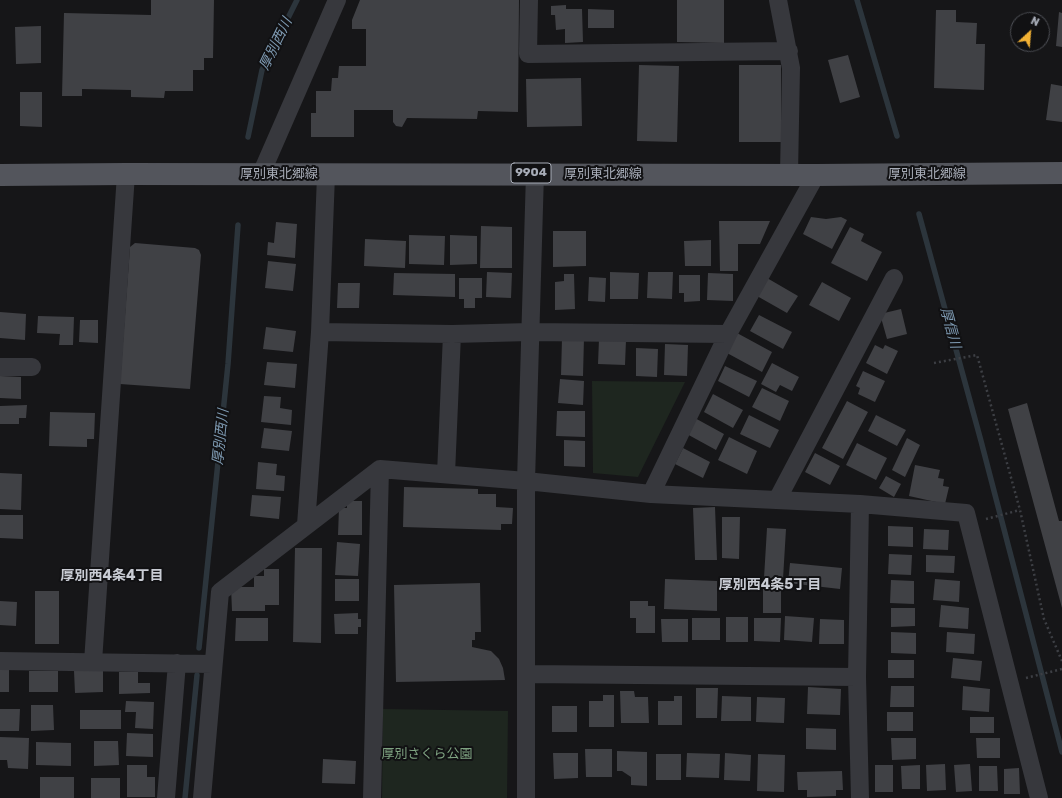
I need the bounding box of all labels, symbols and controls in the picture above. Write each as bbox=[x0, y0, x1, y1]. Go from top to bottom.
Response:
north arrow bbox=[1010, 12, 1050, 52]
text: N bbox=[1029, 14, 1041, 29]
water label: 厚別西川 bbox=[256, 15, 296, 73]
road number: 9904 bbox=[511, 163, 551, 183]
street label: 厚別東北郷線 bbox=[240, 166, 318, 182]
street label: 厚別東北郷線 bbox=[564, 166, 642, 182]
street label: 厚別東北郷線 bbox=[888, 166, 966, 182]
water label: 厚信川 bbox=[936, 306, 964, 350]
water label: 厚別西川 bbox=[210, 408, 232, 466]
district label: 厚別西4条4丁目 bbox=[60, 568, 164, 584]
district label: 厚別西4条5丁目 bbox=[719, 577, 821, 593]
park label: 厚別さくら公園 bbox=[382, 746, 472, 762]

